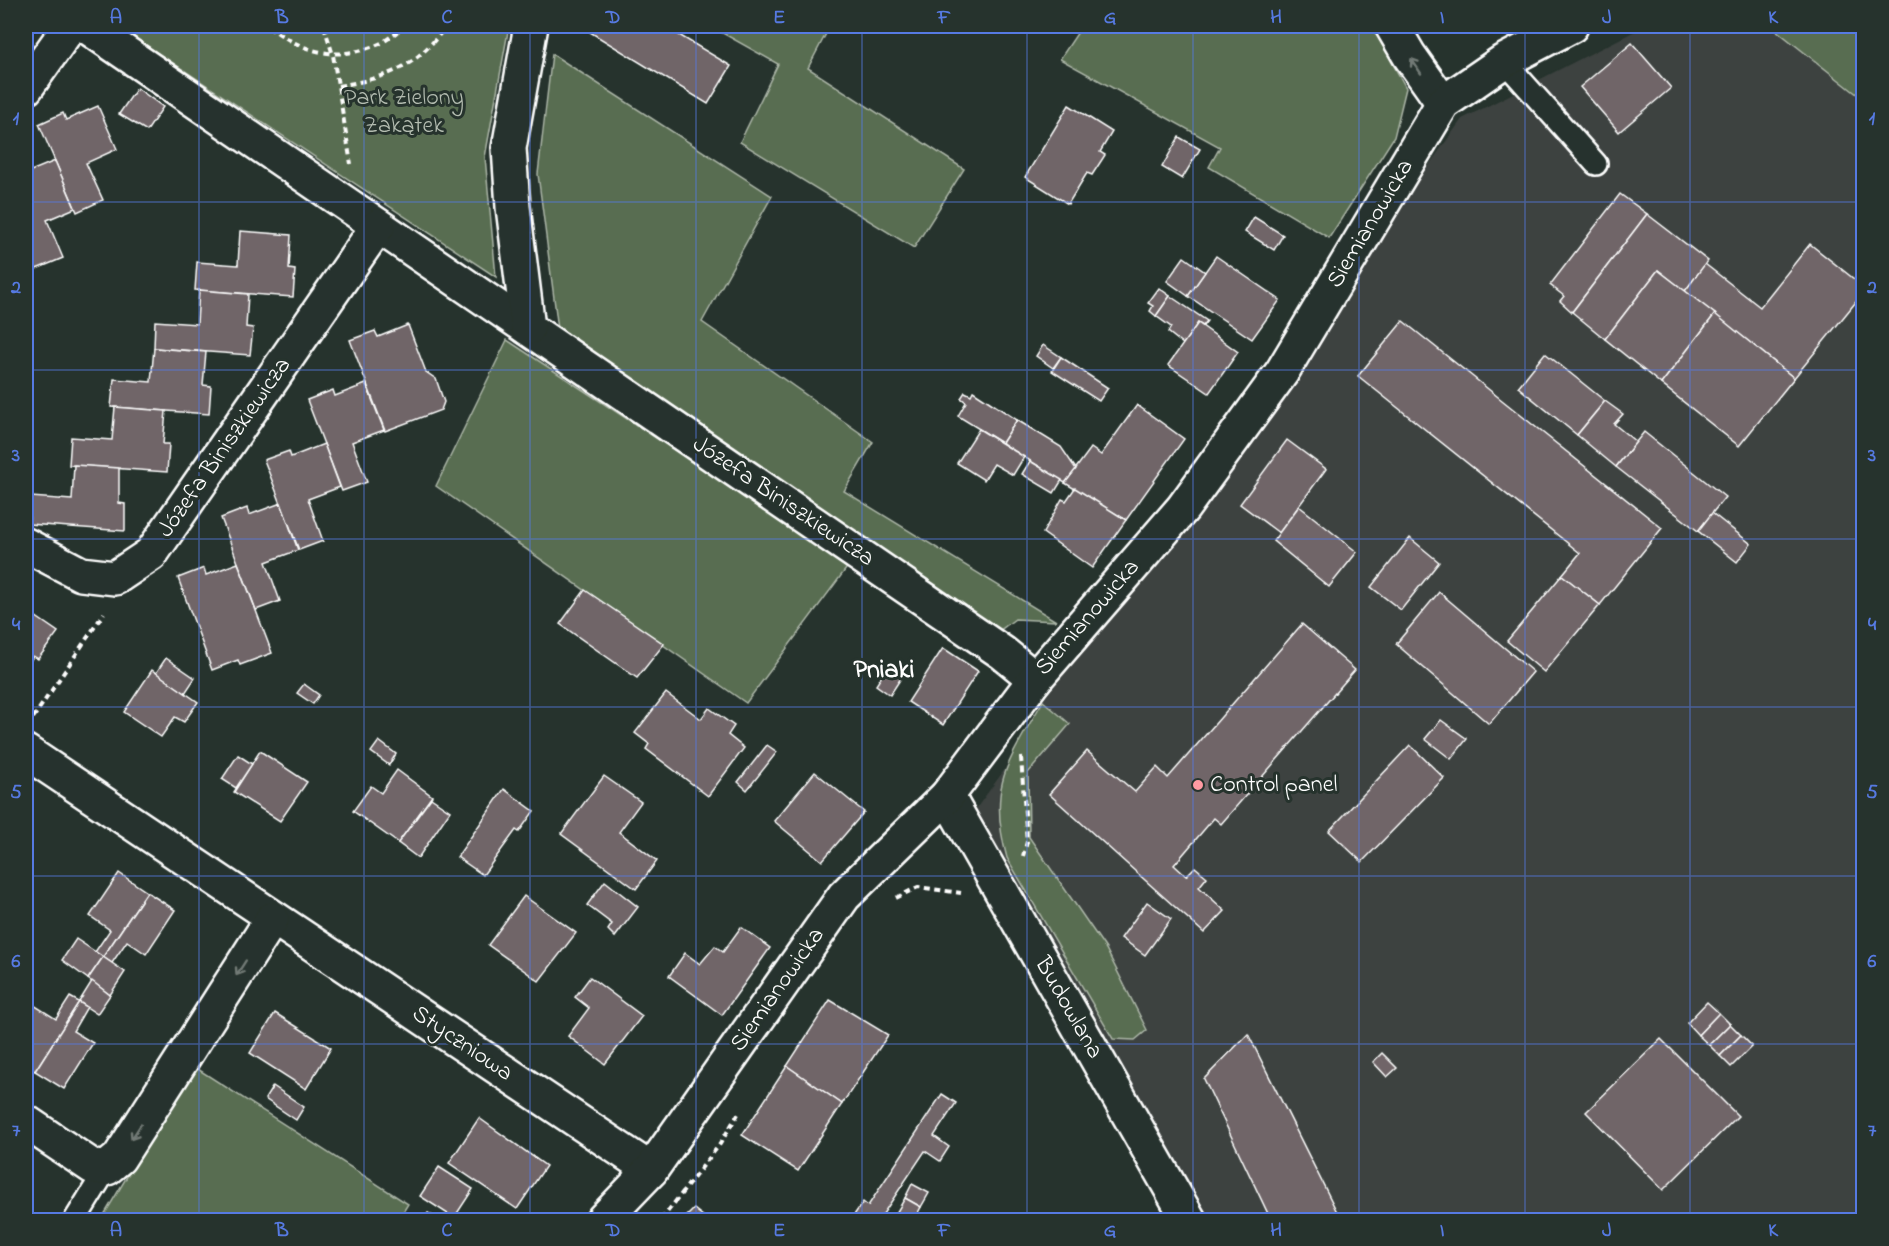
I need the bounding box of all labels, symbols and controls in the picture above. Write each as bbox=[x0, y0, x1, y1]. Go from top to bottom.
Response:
text: A bbox=[110, 4, 122, 33]
text: B bbox=[274, 4, 289, 33]
text: C bbox=[442, 4, 453, 33]
text: D bbox=[605, 4, 620, 33]
text: E bbox=[773, 4, 785, 33]
text: F bbox=[937, 4, 951, 33]
text: G bbox=[1104, 4, 1117, 33]
text: H bbox=[1270, 4, 1282, 33]
text: I bbox=[1440, 4, 1445, 33]
text: J bbox=[1602, 4, 1612, 33]
text: K bbox=[1768, 4, 1779, 33]
one-way arrow bbox=[1410, 58, 1422, 74]
park label: Park Zielony Zakątek bbox=[344, 81, 464, 144]
text: 1 bbox=[13, 105, 20, 134]
text: 1 bbox=[1869, 105, 1876, 134]
street label: Siemianowicka bbox=[1319, 153, 1423, 295]
text: 2 bbox=[10, 274, 21, 303]
text: 2 bbox=[1866, 274, 1877, 303]
street label: Józefa Biniszkiewicza bbox=[149, 351, 301, 545]
street label: Józefa Biniszkiewicza bbox=[685, 428, 881, 576]
text: 3 bbox=[11, 442, 20, 471]
text: 3 bbox=[1867, 442, 1876, 471]
street label: Siemianowicka bbox=[1027, 552, 1149, 684]
text: 4 bbox=[12, 611, 21, 640]
text: 4 bbox=[1868, 611, 1877, 640]
district label: Pniaki bbox=[853, 652, 915, 690]
place label: Control panel bbox=[1210, 768, 1337, 803]
marker: Control panel bbox=[1191, 778, 1205, 792]
text: 5 bbox=[10, 779, 22, 808]
text: 5 bbox=[1866, 779, 1878, 808]
street label: Siemianowicka bbox=[722, 921, 834, 1059]
text: 6 bbox=[12, 948, 21, 977]
text: 6 bbox=[1868, 948, 1877, 977]
street label: Budowlana bbox=[1024, 950, 1111, 1066]
one-way arrow bbox=[234, 959, 246, 976]
street label: Styczniowa bbox=[404, 997, 520, 1092]
text: 7 bbox=[12, 1117, 21, 1146]
text: 7 bbox=[1868, 1117, 1877, 1146]
one-way arrow bbox=[129, 1123, 141, 1140]
text: A bbox=[110, 1217, 122, 1246]
text: B bbox=[274, 1217, 289, 1246]
text: C bbox=[442, 1217, 453, 1246]
text: D bbox=[605, 1217, 620, 1246]
text: E bbox=[773, 1217, 785, 1246]
text: F bbox=[937, 1217, 951, 1246]
text: G bbox=[1104, 1217, 1117, 1246]
text: H bbox=[1270, 1217, 1282, 1246]
text: I bbox=[1440, 1217, 1445, 1246]
text: J bbox=[1602, 1217, 1612, 1246]
text: K bbox=[1768, 1217, 1779, 1246]

